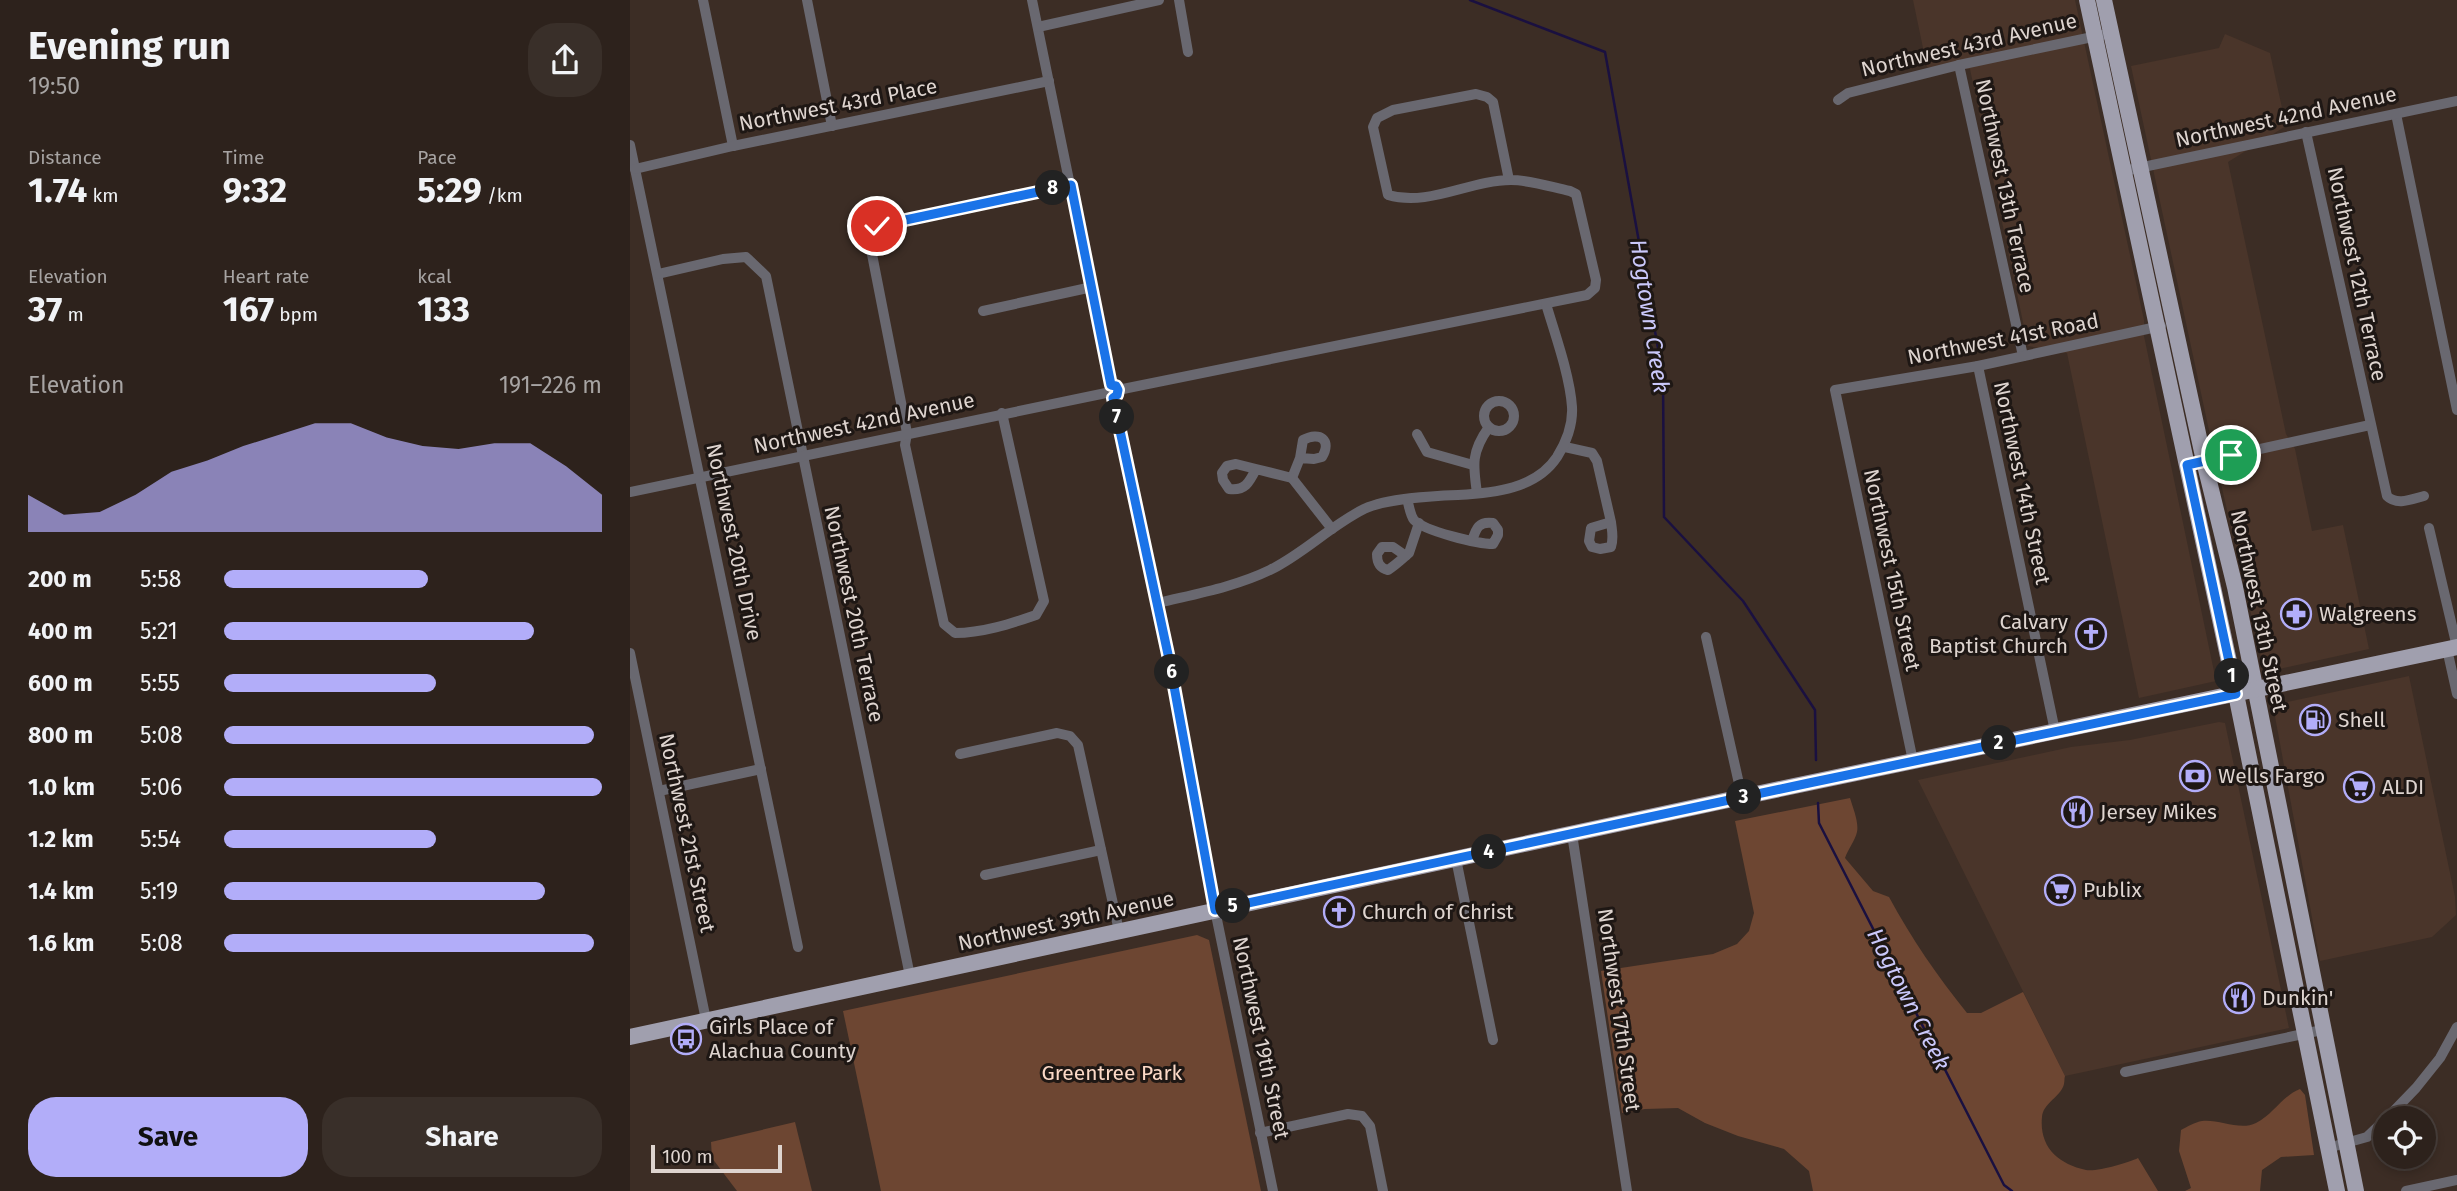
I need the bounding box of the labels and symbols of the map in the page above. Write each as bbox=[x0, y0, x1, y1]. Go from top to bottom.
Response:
street label: Northwest 43rd Avenue bbox=[1859, 8, 2079, 82]
street label: Northwest 43rd Place bbox=[737, 73, 939, 137]
street label: Northwest 13th Terrace bbox=[1970, 77, 2040, 295]
street label: Northwest 42nd Avenue bbox=[2173, 81, 2399, 153]
street label: Northwest 12th Terrace bbox=[2322, 165, 2392, 383]
pin: 8 bbox=[1036, 170, 1070, 206]
pin bbox=[847, 196, 907, 256]
water label: Hogtown Creek bbox=[1624, 237, 1676, 395]
street label: Northwest 41st Road bbox=[1905, 308, 2101, 370]
street label: Northwest 14th Street bbox=[1988, 379, 2056, 587]
street label: Northwest 42nd Avenue bbox=[751, 387, 977, 459]
pin: 7 bbox=[1100, 400, 1134, 434]
pin bbox=[2201, 425, 2261, 485]
street label: Northwest 20th Drive bbox=[700, 441, 768, 643]
street label: Northwest 15th Street bbox=[1858, 467, 1926, 674]
street label: Northwest 20th Terrace bbox=[818, 503, 890, 725]
street label: Northwest 13th Street bbox=[2225, 508, 2293, 714]
pharmacy icon: Walgreens bbox=[2279, 597, 2313, 631]
place label: Walgreens bbox=[2319, 601, 2417, 627]
place label: Calvary Baptist Church bbox=[1929, 609, 2069, 659]
church icon: Calvary Baptist Church bbox=[2074, 617, 2108, 651]
pin: 6 bbox=[1154, 654, 1190, 690]
pin: 1 bbox=[2214, 658, 2250, 694]
fuel station icon: Shell bbox=[2298, 703, 2332, 737]
place label: Shell bbox=[2338, 707, 2386, 733]
pin: 2 bbox=[1982, 726, 2016, 760]
street label: Northwest 21st Street bbox=[653, 731, 721, 935]
bank icon: Wells Fargo bbox=[2178, 759, 2212, 793]
place label: Wells Fargo bbox=[2218, 763, 2325, 789]
supermarket icon: ALDI bbox=[2342, 770, 2376, 804]
place label: ALDI bbox=[2382, 774, 2424, 800]
pin: 3 bbox=[1726, 780, 1762, 814]
restaurant icon: Jersey Mikes bbox=[2060, 795, 2094, 829]
place label: Jersey Mikes bbox=[2100, 799, 2217, 825]
pin: 4 bbox=[1472, 834, 1506, 870]
supermarket icon: Publix bbox=[2043, 873, 2077, 907]
place label: Publix bbox=[2083, 877, 2142, 903]
street label: Northwest 39th Avenue bbox=[955, 885, 1177, 957]
pin: 5 bbox=[1216, 888, 1250, 923]
church icon: Church of Christ bbox=[1322, 895, 1356, 929]
place label: Church of Christ bbox=[1362, 899, 1514, 925]
street label: Northwest 17th Street bbox=[1592, 907, 1646, 1114]
water label: Hogtown Creek bbox=[1861, 923, 1957, 1075]
street label: Northwest 19th Street bbox=[1227, 934, 1295, 1142]
restaurant icon: Dunkin' bbox=[2222, 981, 2256, 1015]
place label: Dunkin' bbox=[2262, 985, 2333, 1011]
place label: Girls Place of Alachua County bbox=[709, 1014, 857, 1064]
bus stop icon: Girls Place of Alachua County bbox=[669, 1022, 703, 1056]
park label: Greentree Park bbox=[1042, 1060, 1183, 1086]
scale bar bbox=[651, 1142, 782, 1174]

